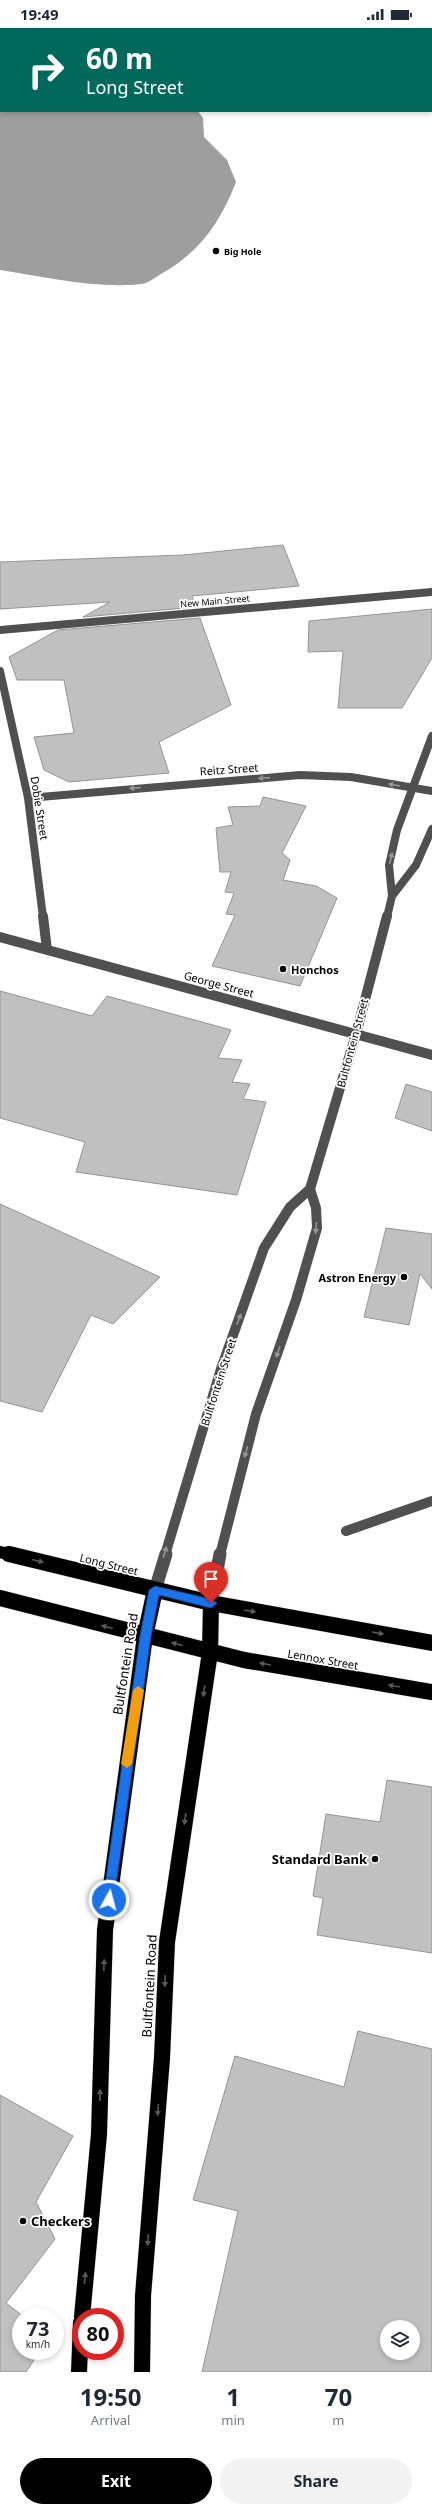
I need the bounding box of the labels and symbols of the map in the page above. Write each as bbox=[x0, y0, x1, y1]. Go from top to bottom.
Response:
place label: Big Hole bbox=[224, 245, 261, 258]
marker: Big Hole bbox=[211, 246, 221, 256]
street label: New Main Street bbox=[180, 591, 251, 611]
street label: Reitz Street bbox=[199, 759, 259, 779]
one-way arrow bbox=[258, 774, 270, 781]
street label: Dobie Street bbox=[28, 775, 52, 841]
one-way arrow bbox=[387, 781, 400, 787]
one-way arrow bbox=[129, 785, 141, 792]
one-way arrow bbox=[388, 851, 394, 864]
place label: Honchos bbox=[291, 962, 339, 977]
marker: Honchos bbox=[278, 964, 288, 974]
street label: George Street bbox=[182, 967, 256, 1001]
street label: Bultfontein Street bbox=[333, 997, 371, 1089]
one-way arrow bbox=[313, 1221, 319, 1234]
place label: Astron Energy bbox=[319, 1270, 397, 1285]
marker: Astron Energy bbox=[399, 1272, 409, 1282]
one-way arrow bbox=[236, 1312, 242, 1324]
street label: Bultfontein Street bbox=[197, 1336, 239, 1428]
one-way arrow bbox=[275, 1346, 281, 1358]
one-way arrow bbox=[243, 1446, 249, 1458]
one-way arrow bbox=[162, 1546, 168, 1558]
street label: Long Street bbox=[78, 1550, 140, 1578]
one-way arrow bbox=[32, 1558, 44, 1564]
pin bbox=[194, 1562, 228, 1603]
one-way arrow bbox=[243, 1608, 256, 1614]
street label: Bultfontein Road bbox=[108, 1612, 142, 1716]
one-way arrow bbox=[101, 1624, 113, 1630]
one-way arrow bbox=[372, 1630, 384, 1636]
one-way arrow bbox=[171, 1641, 184, 1647]
street label: Lennox Street bbox=[287, 1645, 359, 1673]
one-way arrow bbox=[259, 1661, 272, 1667]
one-way arrow bbox=[387, 1682, 400, 1688]
one-way arrow bbox=[201, 1684, 207, 1697]
one-way arrow bbox=[182, 1813, 188, 1825]
place label: Standard Bank bbox=[272, 1850, 368, 1868]
marker: Standard Bank bbox=[370, 1854, 380, 1864]
position arrow bbox=[88, 1879, 130, 1921]
street label: Bultfontein Road bbox=[137, 1934, 161, 2038]
one-way arrow bbox=[101, 1958, 107, 1971]
one-way arrow bbox=[162, 1975, 168, 1988]
one-way arrow bbox=[97, 2089, 104, 2101]
one-way arrow bbox=[154, 2104, 161, 2116]
place label: Checkers bbox=[31, 2212, 90, 2230]
marker: Checkers bbox=[18, 2216, 28, 2226]
one-way arrow bbox=[144, 2234, 151, 2246]
one-way arrow bbox=[82, 2272, 89, 2284]
speed limit sign: 80 bbox=[72, 2308, 124, 2360]

